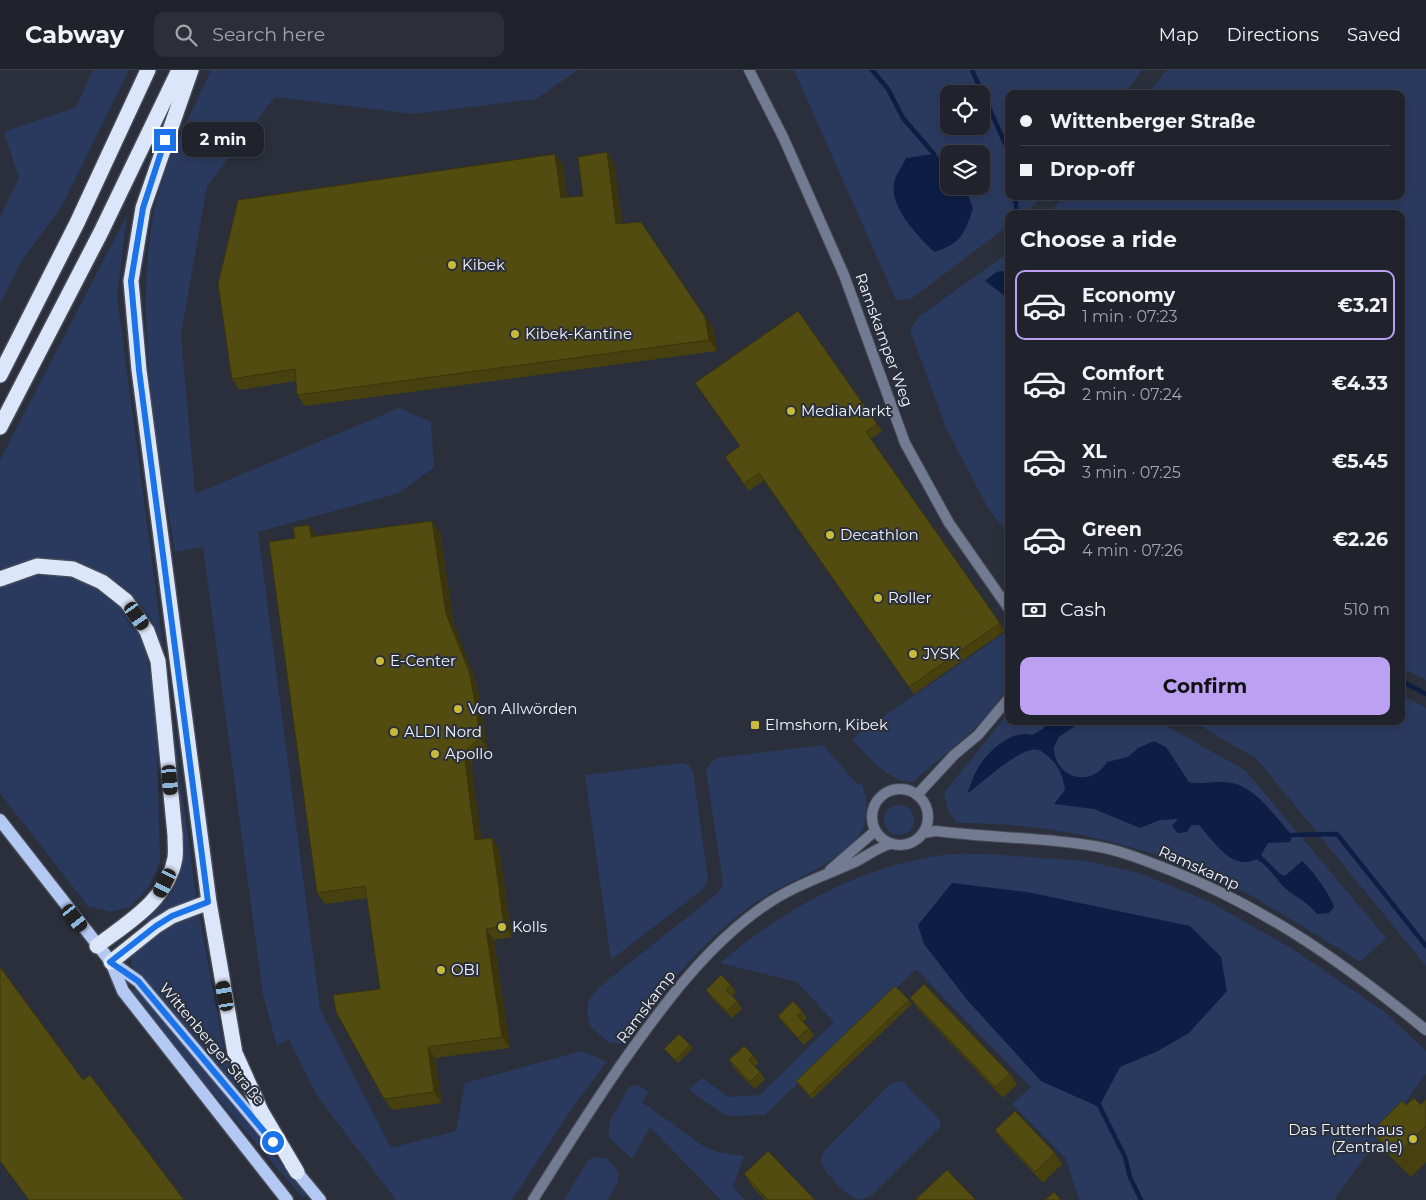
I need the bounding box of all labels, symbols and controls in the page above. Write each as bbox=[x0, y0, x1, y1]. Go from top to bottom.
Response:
search box bbox=[154, 12, 504, 57]
text: Cabway bbox=[25, 20, 124, 49]
icon: search bbox=[172, 21, 200, 49]
text: Search here bbox=[212, 23, 325, 46]
text: Map bbox=[1159, 24, 1199, 46]
text: Directions bbox=[1227, 24, 1319, 46]
text: Saved bbox=[1347, 24, 1401, 46]
map controls bbox=[940, 85, 990, 195]
button: locate bbox=[940, 85, 990, 135]
text: Wittenberger Straße bbox=[1050, 110, 1256, 133]
callout: 2 min bbox=[182, 122, 265, 158]
route end bbox=[154, 129, 176, 151]
text: 2 min bbox=[200, 130, 246, 149]
button: layers bbox=[940, 145, 990, 195]
text: Drop-off bbox=[1050, 158, 1134, 181]
text: Choose a ride bbox=[1020, 226, 1177, 253]
place label: Kibek bbox=[462, 255, 505, 274]
marker: Kibek bbox=[446, 259, 458, 271]
street label: Ramskamper Weg bbox=[851, 270, 917, 409]
icon: car bbox=[1022, 283, 1067, 328]
text: Economy bbox=[1082, 284, 1175, 307]
text: €3.21 bbox=[1338, 294, 1388, 317]
text: 1 min · 07:23 bbox=[1082, 307, 1178, 326]
place label: Kibek-Kantine bbox=[525, 324, 632, 343]
marker: Kibek-Kantine bbox=[509, 328, 521, 340]
icon: car bbox=[1022, 361, 1067, 406]
text: Comfort bbox=[1082, 362, 1164, 385]
text: €4.33 bbox=[1332, 372, 1388, 395]
text: 2 min · 07:24 bbox=[1082, 385, 1182, 404]
place label: MediaMarkt bbox=[801, 401, 892, 420]
marker: MediaMarkt bbox=[785, 405, 797, 417]
icon: car bbox=[1022, 439, 1067, 484]
text: XL bbox=[1082, 440, 1107, 463]
text: €5.45 bbox=[1332, 450, 1388, 473]
text: 3 min · 07:25 bbox=[1082, 463, 1181, 482]
icon: car bbox=[1022, 517, 1067, 562]
text: Green bbox=[1082, 518, 1142, 541]
place label: Decathlon bbox=[840, 525, 919, 544]
text: €2.26 bbox=[1333, 528, 1388, 551]
marker: Decathlon bbox=[824, 529, 836, 541]
text: 4 min · 07:26 bbox=[1082, 541, 1183, 560]
place label: Roller bbox=[888, 588, 931, 607]
marker: Roller bbox=[872, 592, 884, 604]
icon: cash bbox=[1020, 596, 1048, 624]
text: Cash bbox=[1060, 598, 1107, 621]
car bbox=[122, 599, 151, 633]
text: 510 m bbox=[1343, 600, 1390, 619]
place label: JYSK bbox=[922, 644, 960, 663]
marker: JYSK bbox=[907, 648, 919, 660]
place label: E-Center bbox=[390, 651, 456, 670]
marker: E-Center bbox=[374, 655, 386, 667]
button: Confirm bbox=[1020, 657, 1390, 715]
place label: Von Allwörden bbox=[468, 699, 578, 718]
marker: Von Allwörden bbox=[452, 703, 464, 715]
place label: Elmshorn, Kibek bbox=[765, 715, 888, 734]
marker: Elmshorn, Kibek bbox=[749, 719, 761, 731]
place label: ALDI Nord bbox=[404, 722, 482, 741]
marker: ALDI Nord bbox=[388, 726, 400, 738]
place label: Apollo bbox=[445, 744, 493, 763]
marker: Apollo bbox=[429, 748, 441, 760]
car bbox=[161, 764, 178, 796]
street label: Ramskamp bbox=[1156, 841, 1243, 894]
car bbox=[151, 866, 178, 900]
car bbox=[59, 902, 90, 934]
place label: Kolls bbox=[512, 917, 547, 936]
marker: Kolls bbox=[496, 921, 508, 933]
place label: OBI bbox=[451, 960, 479, 979]
marker: OBI bbox=[435, 964, 447, 976]
street label: Ramskamp bbox=[612, 966, 679, 1047]
street label: Wittenberger Straße bbox=[156, 979, 269, 1109]
car bbox=[215, 980, 234, 1012]
place label: Das Futterhaus (Zentrale) bbox=[1288, 1120, 1403, 1156]
route start bbox=[262, 1131, 284, 1153]
marker: Das Futterhaus (Zentrale) bbox=[1407, 1133, 1419, 1145]

